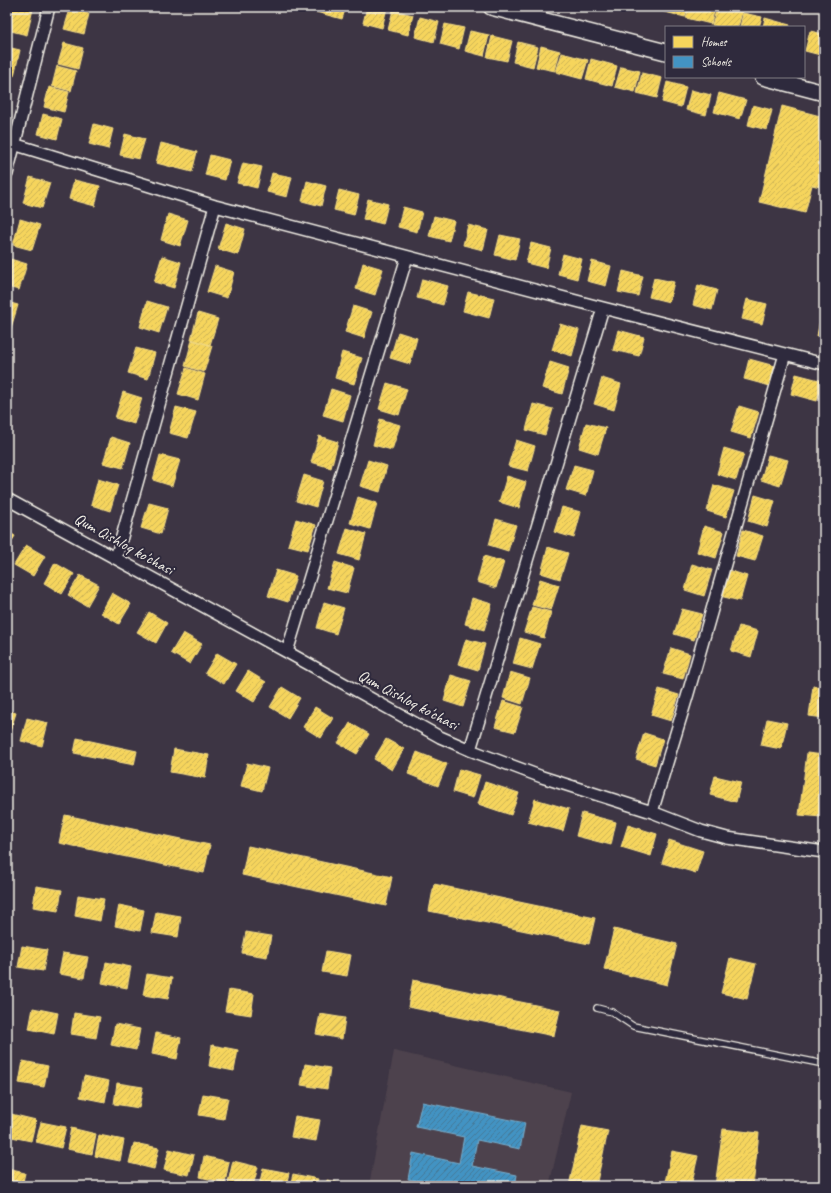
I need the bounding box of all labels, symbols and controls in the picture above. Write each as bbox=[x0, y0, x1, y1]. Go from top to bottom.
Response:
legend bbox=[665, 26, 805, 78]
text: Homes bbox=[701, 34, 728, 50]
text: Schools bbox=[701, 54, 733, 70]
street label: Qum Qishloq ko'chasi bbox=[71, 509, 179, 580]
street label: Qum Qishloq ko'chasi bbox=[355, 665, 463, 736]

